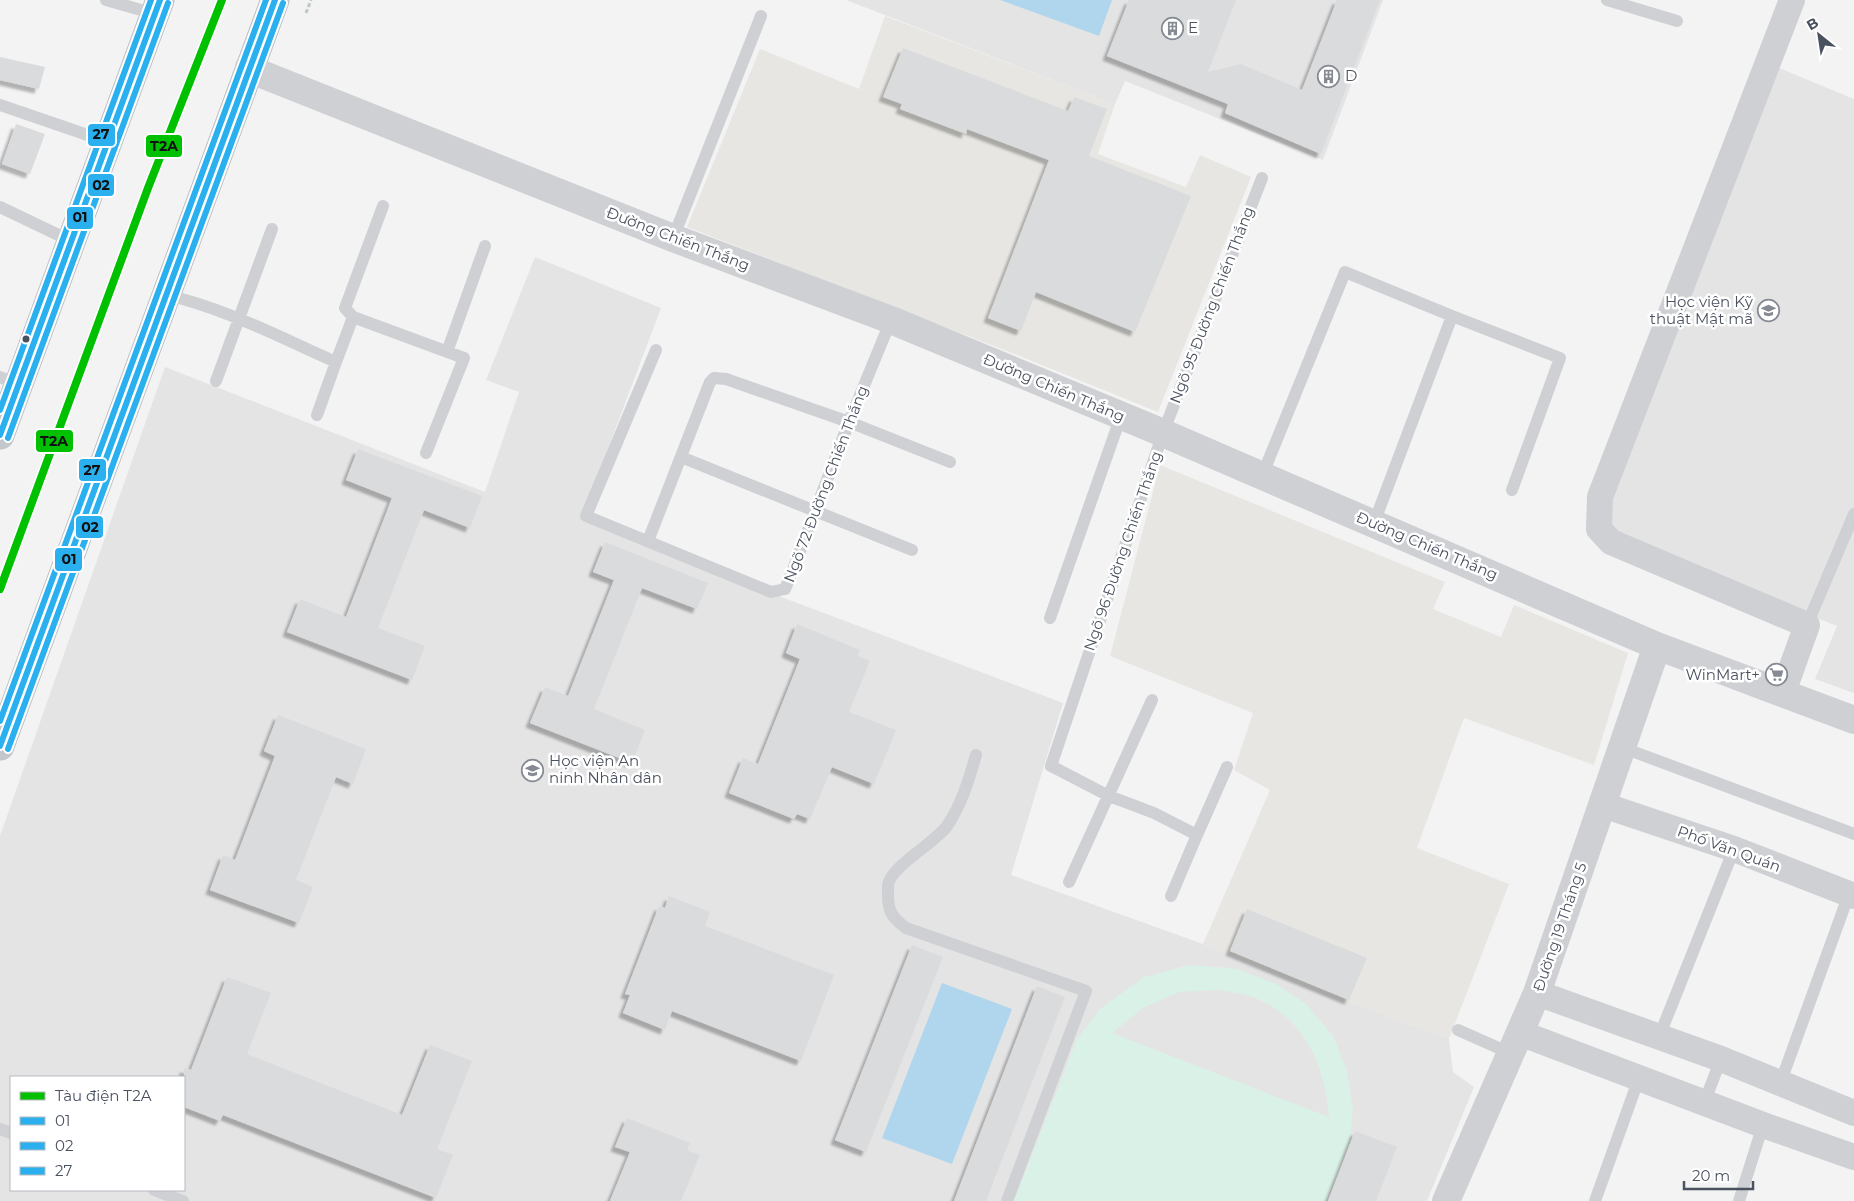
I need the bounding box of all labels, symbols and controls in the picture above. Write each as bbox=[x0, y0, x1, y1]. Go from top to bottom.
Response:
north arrow bbox=[1794, 10, 1844, 60]
text: B bbox=[1803, 13, 1822, 34]
building icon: E bbox=[1160, 16, 1184, 40]
place label: E bbox=[1188, 18, 1198, 37]
building icon: D bbox=[1317, 64, 1341, 88]
place label: D bbox=[1345, 66, 1357, 85]
line badge: 27 bbox=[87, 123, 116, 147]
text: 27 bbox=[93, 125, 110, 143]
line badge: T2A bbox=[145, 134, 183, 158]
text: T2A bbox=[150, 137, 178, 155]
line badge: 02 bbox=[87, 173, 115, 197]
text: 02 bbox=[92, 176, 110, 194]
street label: Đường Chiến Thắng bbox=[604, 202, 753, 275]
street label: Ngõ 95 Đường Chiến Thắng bbox=[1165, 204, 1258, 406]
line badge: 01 bbox=[66, 206, 94, 230]
text: 01 bbox=[73, 208, 87, 226]
place label: Học viện Kỹ thuật Mật mã bbox=[1650, 292, 1754, 328]
school or university icon: Học viện Kỹ thuật Mật mã bbox=[1757, 299, 1781, 323]
unlabelled marker bbox=[21, 334, 31, 344]
street label: Đường Chiến Thắng bbox=[981, 349, 1128, 426]
street label: Ngõ 72 Đường Chiến Thắng bbox=[779, 383, 872, 585]
line badge: T2A bbox=[35, 429, 74, 453]
text: T2A bbox=[40, 432, 68, 450]
street label: Ngõ 96 Đường Chiến Thắng bbox=[1079, 448, 1166, 653]
line badge: 27 bbox=[78, 458, 107, 482]
text: 27 bbox=[84, 461, 101, 479]
street label: Đường Chiến Thắng bbox=[1354, 507, 1501, 584]
line badge: 02 bbox=[75, 515, 104, 539]
text: 02 bbox=[81, 518, 99, 536]
line badge: 01 bbox=[54, 547, 83, 572]
text: 01 bbox=[62, 550, 76, 568]
supermarket icon: WinMart+ bbox=[1764, 663, 1788, 687]
place label: WinMart+ bbox=[1685, 665, 1760, 684]
place label: Học viện An ninh Nhân dân bbox=[549, 751, 662, 787]
school or university icon: Học viện An ninh Nhân dân bbox=[521, 758, 545, 782]
street label: Phố Văn Quán bbox=[1675, 821, 1783, 876]
street label: Đường 19 Tháng 5 bbox=[1529, 860, 1590, 994]
legend bbox=[10, 1076, 185, 1191]
text: Tàu điện T2A bbox=[55, 1086, 152, 1105]
text: 01 bbox=[55, 1111, 70, 1130]
text: 02 bbox=[55, 1136, 73, 1155]
scale bar bbox=[1684, 1158, 1753, 1190]
text: 27 bbox=[55, 1161, 72, 1180]
text: 20 m bbox=[1692, 1166, 1730, 1185]

